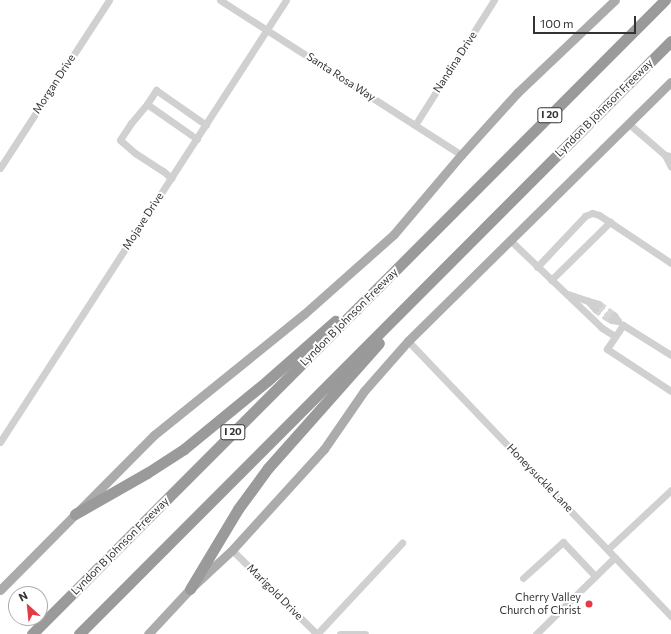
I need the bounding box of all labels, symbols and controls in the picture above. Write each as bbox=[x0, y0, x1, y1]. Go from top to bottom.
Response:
scale bar bbox=[535, 8, 638, 34]
text: 100 m bbox=[540, 16, 574, 30]
street label: Nandina Drive bbox=[430, 29, 480, 95]
street label: Santa Rosa Way bbox=[304, 50, 378, 104]
street label: Morgan Drive bbox=[30, 52, 78, 116]
street label: Lyndon B Johnson Freeway bbox=[552, 56, 656, 160]
road number: I 20 bbox=[537, 107, 563, 123]
street label: Mojave Drive bbox=[120, 190, 166, 252]
street label: Lyndon B Johnson Freeway bbox=[297, 265, 401, 369]
road number: I 20 bbox=[220, 424, 246, 440]
street label: Honeysuckle Lane bbox=[504, 441, 576, 515]
street label: Lyndon B Johnson Freeway bbox=[68, 494, 172, 598]
street label: Marigold Drive bbox=[244, 561, 306, 623]
north arrow bbox=[8, 586, 48, 626]
text: N bbox=[16, 588, 29, 603]
place label: Cherry Valley Church of Christ bbox=[499, 591, 581, 617]
marker: Cherry Valley Church of Christ bbox=[584, 599, 594, 609]

